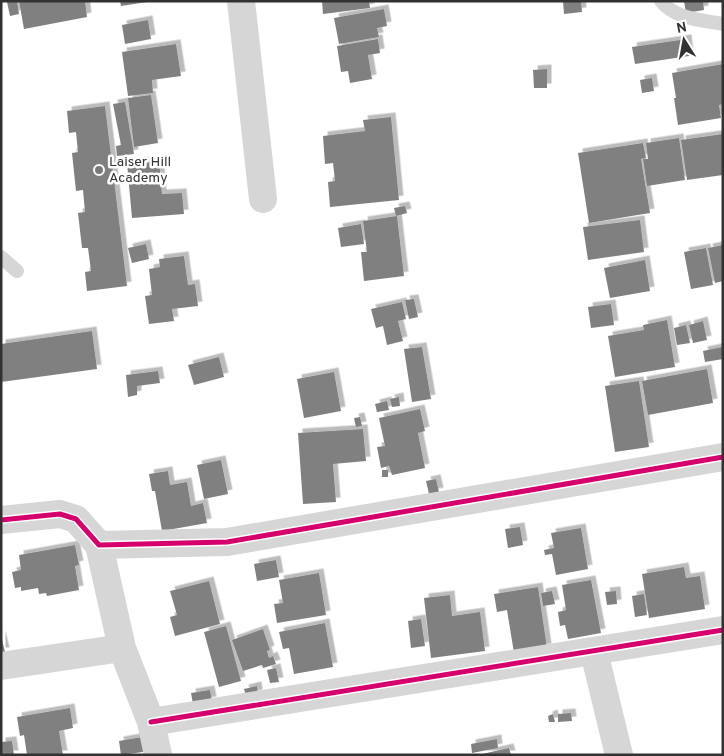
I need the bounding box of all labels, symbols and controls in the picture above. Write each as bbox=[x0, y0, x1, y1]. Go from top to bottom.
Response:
north arrow bbox=[659, 15, 709, 65]
text: N bbox=[675, 19, 688, 38]
place label: Laiser Hill Academy bbox=[109, 154, 171, 187]
marker: Laiser Hill Academy bbox=[93, 164, 105, 176]

